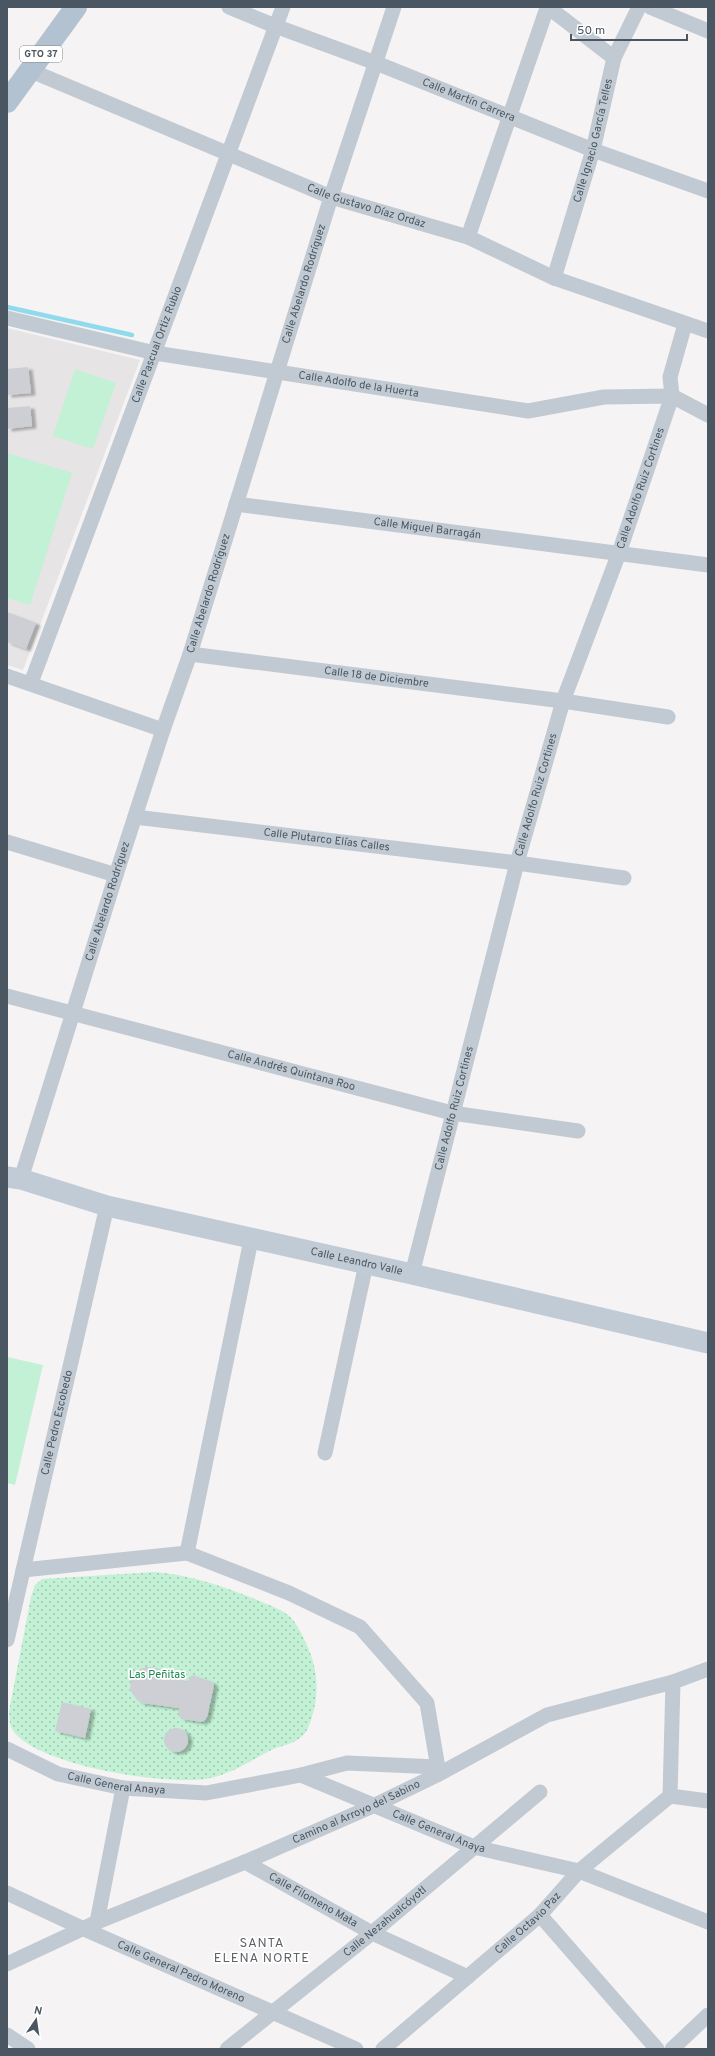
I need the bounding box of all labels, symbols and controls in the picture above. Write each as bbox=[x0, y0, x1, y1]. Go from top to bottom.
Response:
scale bar bbox=[571, 16, 687, 42]
text: 50 m bbox=[577, 23, 605, 39]
road number: GTO 37 bbox=[20, 46, 62, 62]
street label: Calle Martín Carrera bbox=[420, 75, 517, 125]
street label: Calle Ignacio García Telles bbox=[570, 77, 616, 204]
street label: Calle Gustavo Díaz Ordaz bbox=[305, 181, 427, 231]
street label: Calle Abelardo Rodríguez bbox=[279, 222, 329, 345]
street label: Calle Pascual Ortiz Rubio bbox=[129, 284, 185, 405]
street label: Calle Adolfo de la Huerta bbox=[297, 368, 420, 401]
street label: Calle Adolfo Ruiz Cortines bbox=[614, 426, 668, 551]
street label: Calle Miguel Barragán bbox=[373, 515, 482, 543]
street label: Calle Abelardo Rodríguez bbox=[184, 532, 234, 655]
street label: Calle 18 de Diciembre bbox=[323, 664, 430, 691]
street label: Calle Adolfo Ruiz Cortines bbox=[512, 732, 561, 858]
street label: Calle Plutarco Elías Calles bbox=[263, 826, 391, 855]
street label: Calle Abelardo Rodríguez bbox=[83, 840, 133, 963]
street label: Calle Adolfo Ruiz Cortines bbox=[432, 1045, 477, 1172]
street label: Calle Andrés Quintana Roo bbox=[226, 1047, 357, 1094]
street label: Calle Leandro Valle bbox=[309, 1245, 404, 1279]
street label: Calle Pedro Escobedo bbox=[38, 1369, 76, 1477]
park label: Las Peñitas bbox=[129, 1668, 185, 1682]
street label: Calle General Anaya bbox=[66, 1769, 166, 1798]
street label: Camino al Arroyo del Sabino bbox=[290, 1777, 423, 1847]
street label: Calle General Anaya bbox=[390, 1807, 486, 1856]
street label: Calle Filomeno Mata bbox=[266, 1870, 360, 1931]
street label: Calle Nezahualcóyotl bbox=[341, 1883, 429, 1960]
street label: Calle Octavio Paz bbox=[492, 1889, 564, 1957]
district label: SANTA ELENA NORTE bbox=[214, 1936, 310, 1967]
street label: Calle General Pedro Moreno bbox=[115, 1938, 247, 2006]
north arrow bbox=[16, 2000, 56, 2040]
text: N bbox=[33, 2004, 43, 2019]

